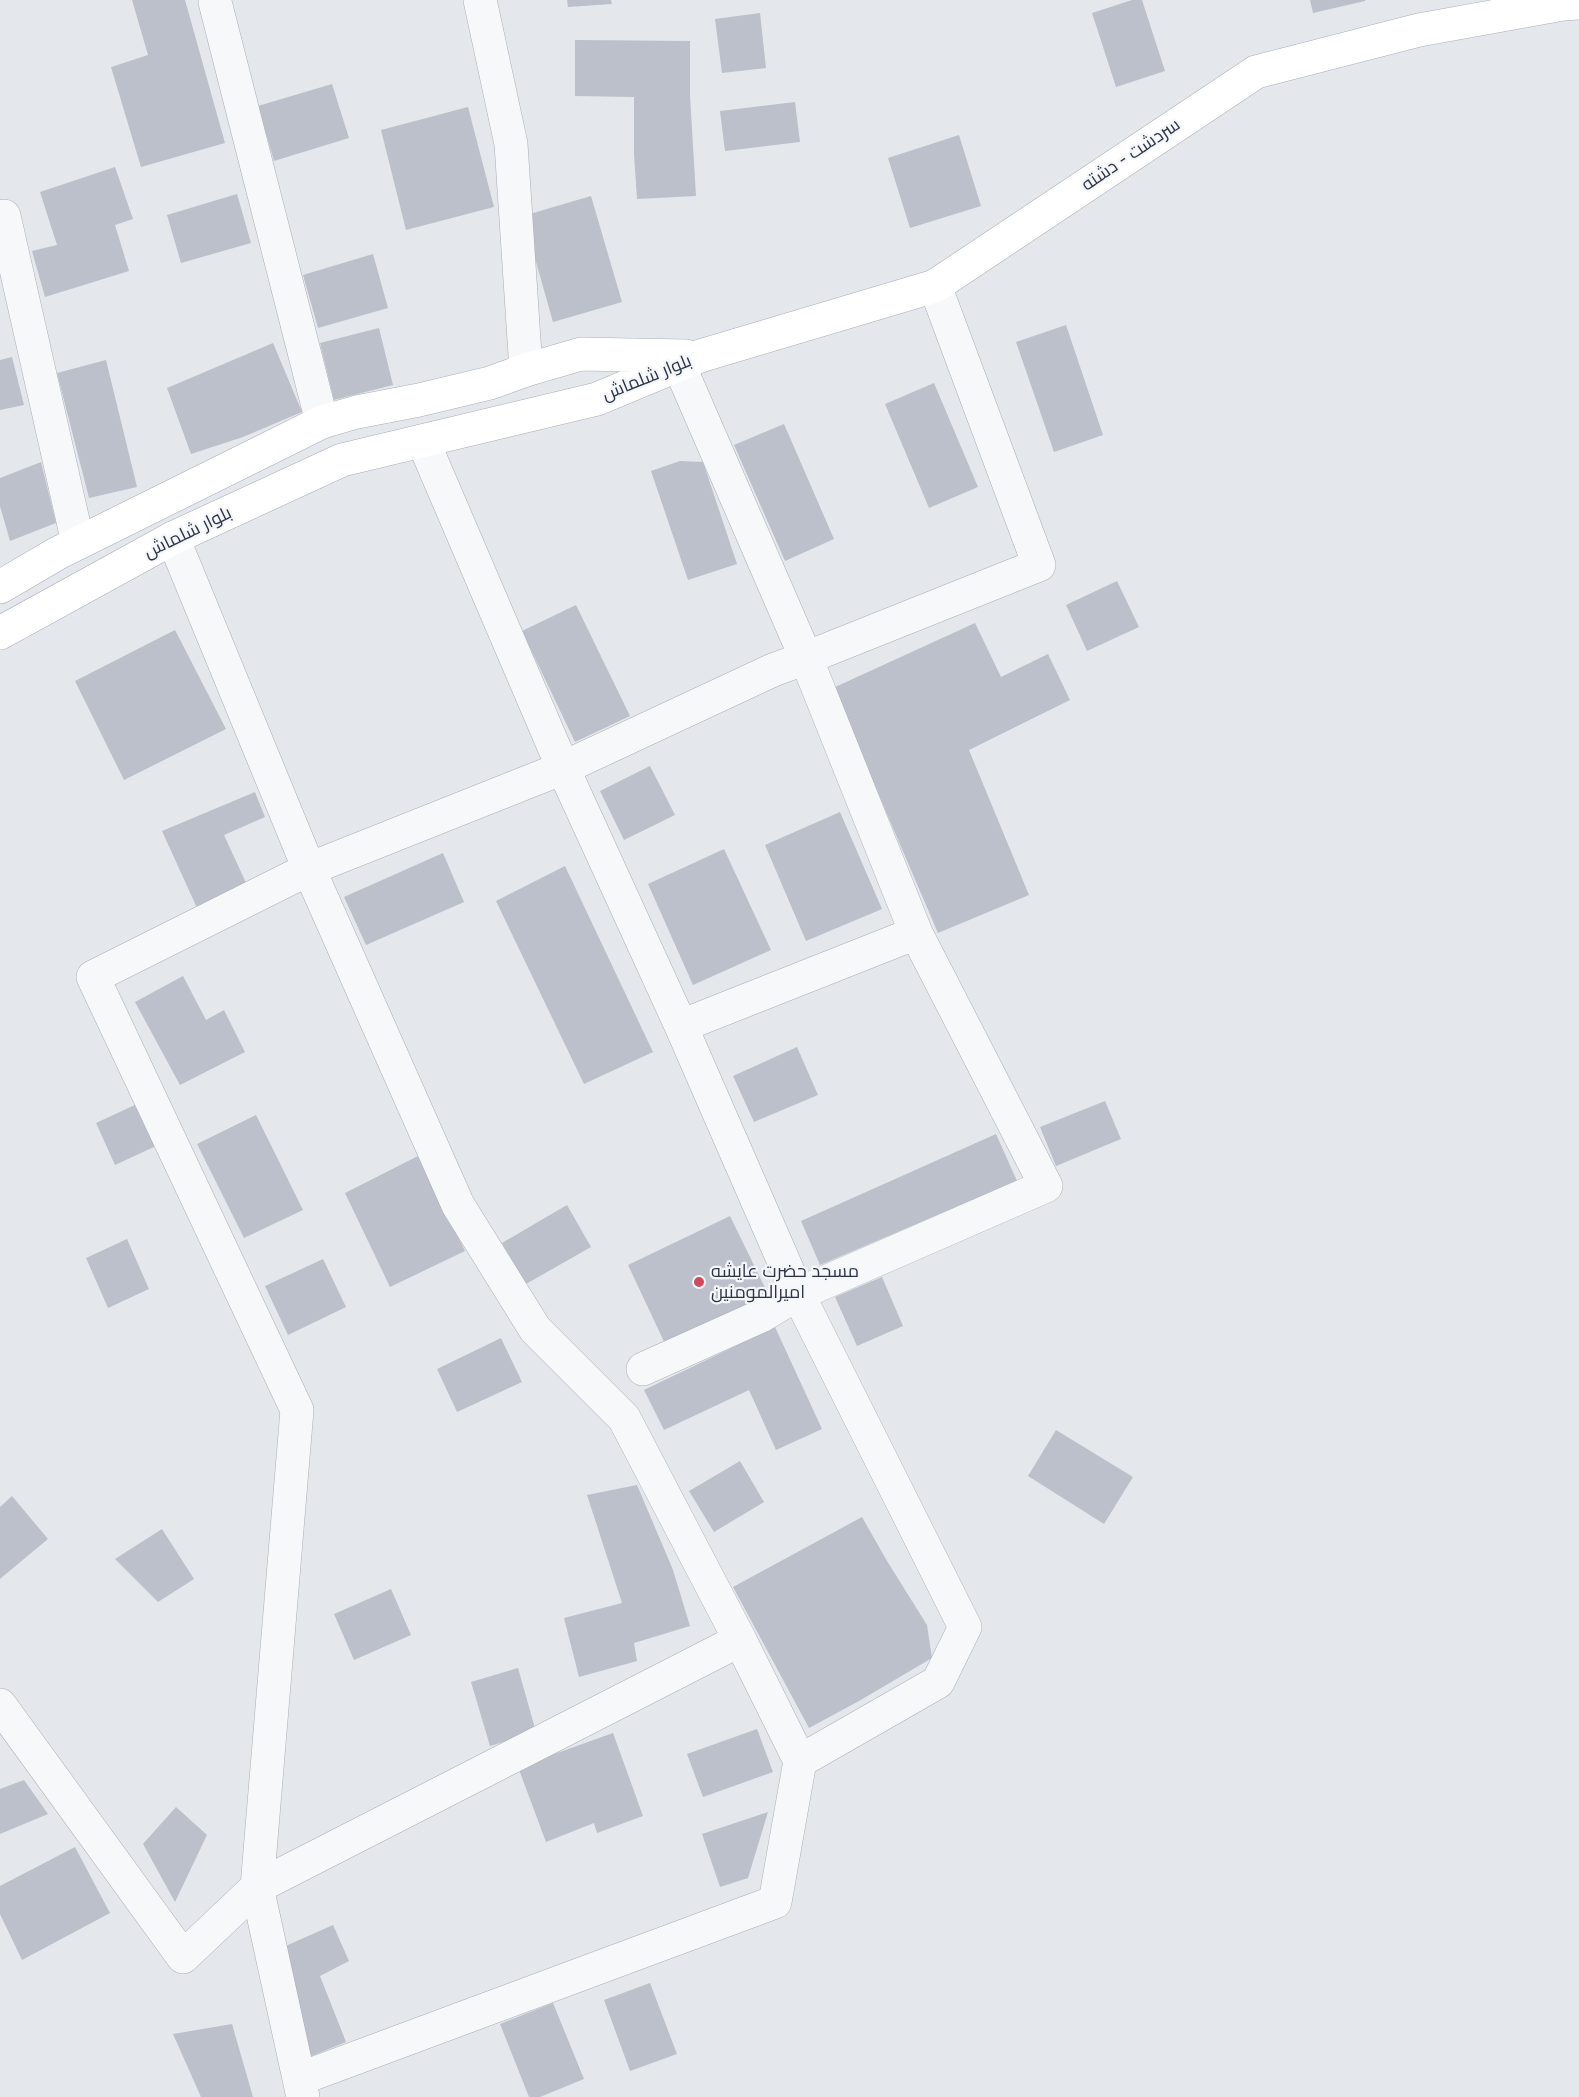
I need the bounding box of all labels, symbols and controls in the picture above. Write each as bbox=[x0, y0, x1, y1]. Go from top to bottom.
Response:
street label: سردشت - دشته bbox=[1078, 114, 1184, 196]
street label: بلوار شلماش bbox=[599, 350, 695, 406]
street label: بلوار شلماش bbox=[141, 503, 235, 563]
place label: مسجد حضرت عایشه امیرالمومنین bbox=[711, 1261, 859, 1304]
marker: مسجد حضرت عایشه امیرالمومنین bbox=[692, 1275, 706, 1289]

